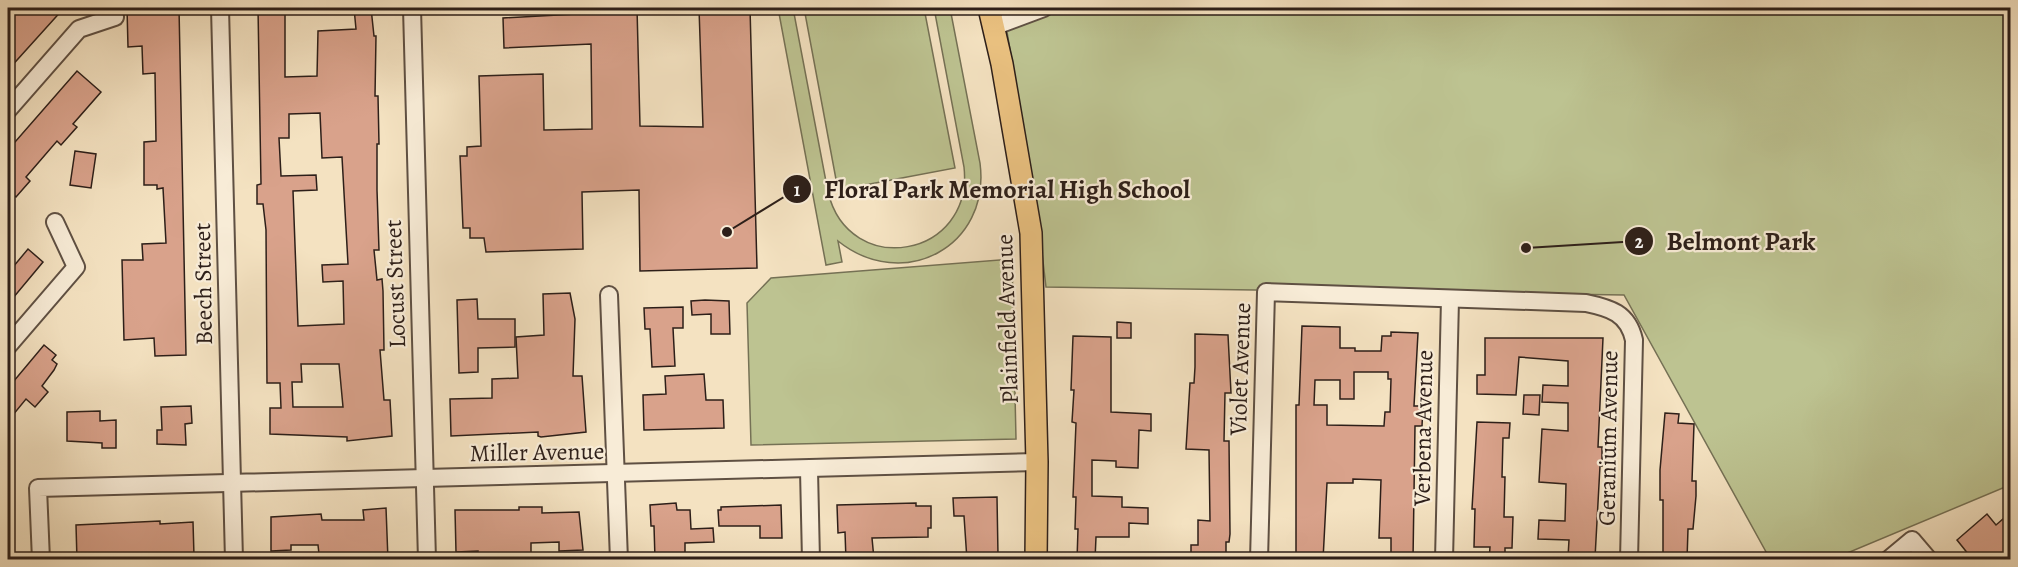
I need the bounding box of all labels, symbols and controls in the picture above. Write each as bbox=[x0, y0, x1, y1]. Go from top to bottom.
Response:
callout: Floral Park Memorial High School bbox=[782, 167, 1202, 211]
text: Floral Park Memorial High School bbox=[824, 172, 1190, 207]
text: 1 bbox=[794, 178, 801, 202]
street label: Locust Street bbox=[377, 219, 413, 349]
callout: Belmont Park bbox=[1624, 219, 1827, 263]
street label: Beech Street bbox=[186, 222, 220, 345]
text: Belmont Park bbox=[1667, 224, 1816, 259]
text: 2 bbox=[1635, 230, 1644, 254]
street label: Plainfield Avenue bbox=[988, 233, 1026, 405]
street label: Violet Avenue bbox=[1222, 302, 1258, 437]
street label: Verbena Avenue bbox=[1406, 350, 1440, 507]
street label: Geranium Avenue bbox=[1590, 350, 1626, 526]
street label: Miller Avenue bbox=[469, 435, 605, 469]

